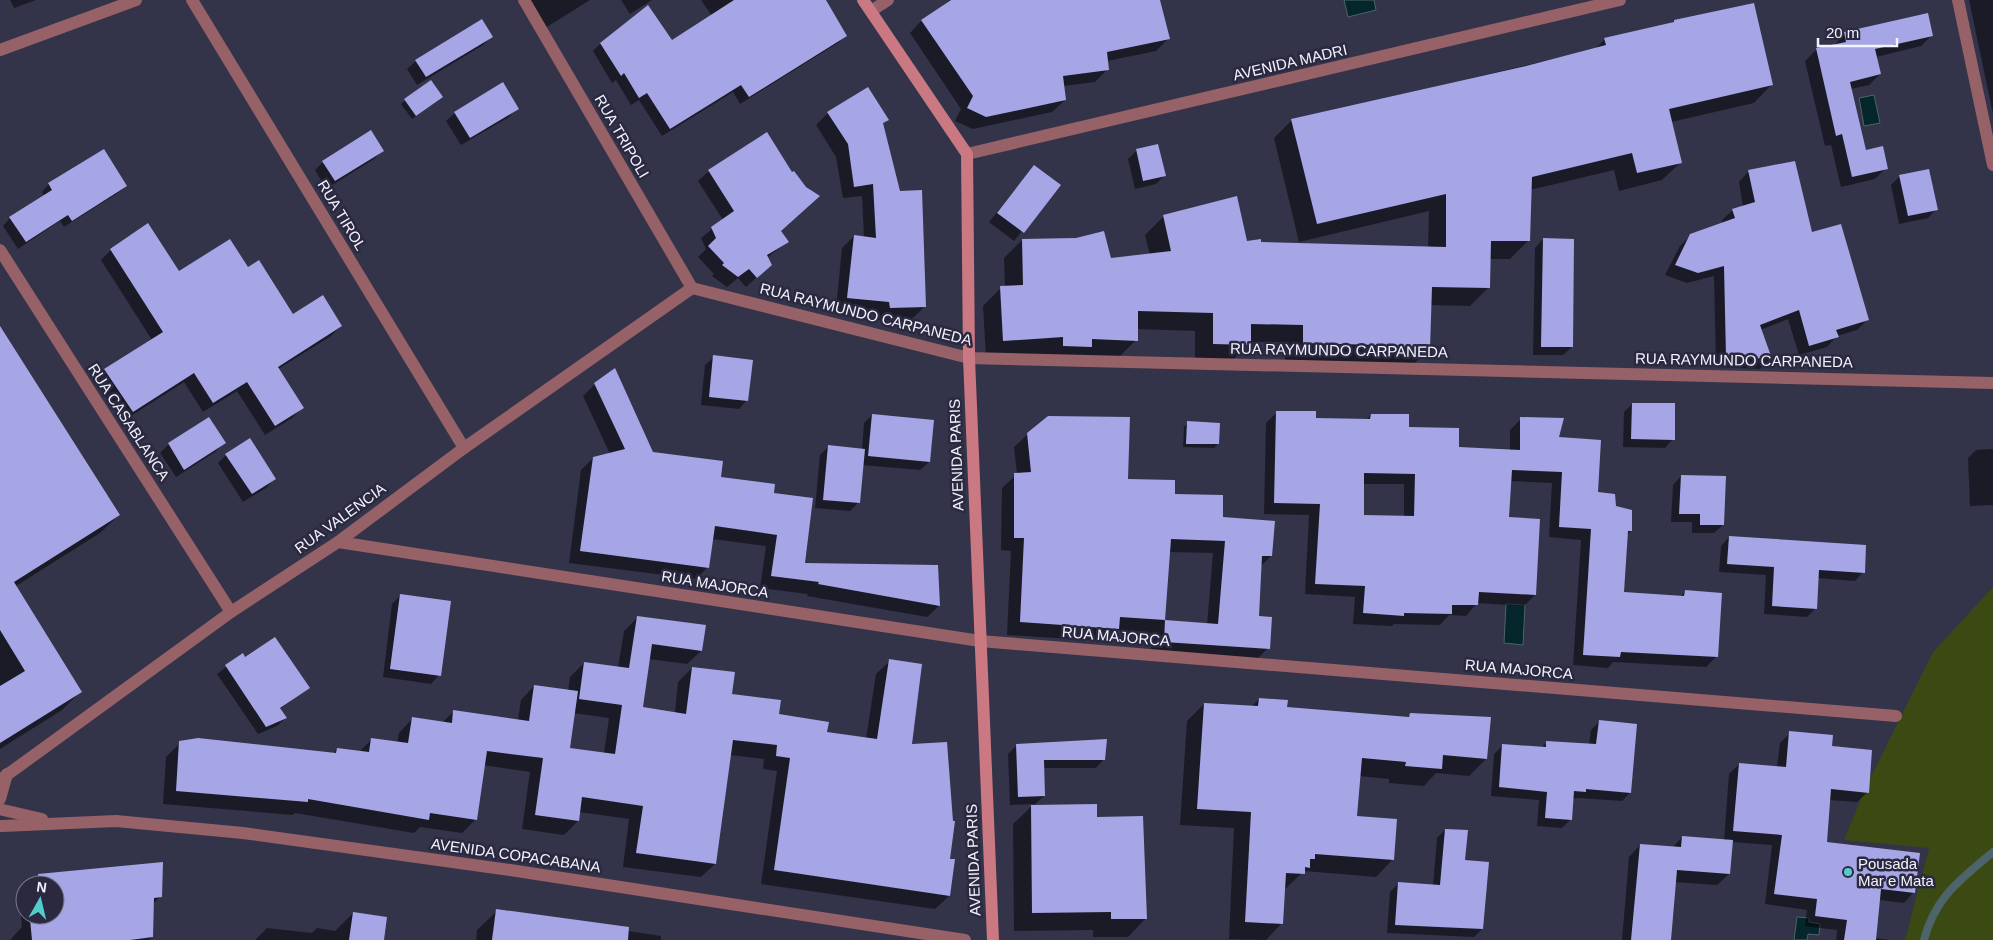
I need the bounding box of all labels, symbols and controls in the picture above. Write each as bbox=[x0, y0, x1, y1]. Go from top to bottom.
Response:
scale bar bbox=[1818, 15, 1897, 47]
text: 20 m bbox=[1826, 24, 1859, 41]
street label: AVENIDA MADRI bbox=[1231, 41, 1349, 83]
street label: RUA TRIPOLI bbox=[591, 91, 653, 181]
street label: RUA TIROL bbox=[314, 177, 370, 253]
street label: RUA RAYMUNDO CARPANEDA bbox=[758, 279, 974, 349]
street label: RUA RAYMUNDO CARPANEDA bbox=[1230, 340, 1448, 360]
street label: RUA RAYMUNDO CARPANEDA bbox=[1635, 350, 1853, 370]
street label: RUA CASABLANCA bbox=[85, 360, 173, 484]
street label: AVENIDA PARIS bbox=[946, 399, 966, 511]
street label: RUA VALENCIA bbox=[291, 479, 389, 557]
street label: RUA MAJORCA bbox=[660, 567, 770, 601]
street label: RUA MAJORCA bbox=[1061, 623, 1171, 649]
street label: RUA MAJORCA bbox=[1464, 656, 1574, 682]
street label: AVENIDA PARIS bbox=[963, 804, 983, 916]
street label: AVENIDA COPACABANA bbox=[430, 835, 602, 875]
place label: Pousada Mar e Mata bbox=[1858, 855, 1935, 889]
marker: Pousada Mar e Mata bbox=[1842, 866, 1854, 878]
north arrow bbox=[15, 875, 65, 925]
text: N bbox=[36, 878, 48, 896]

